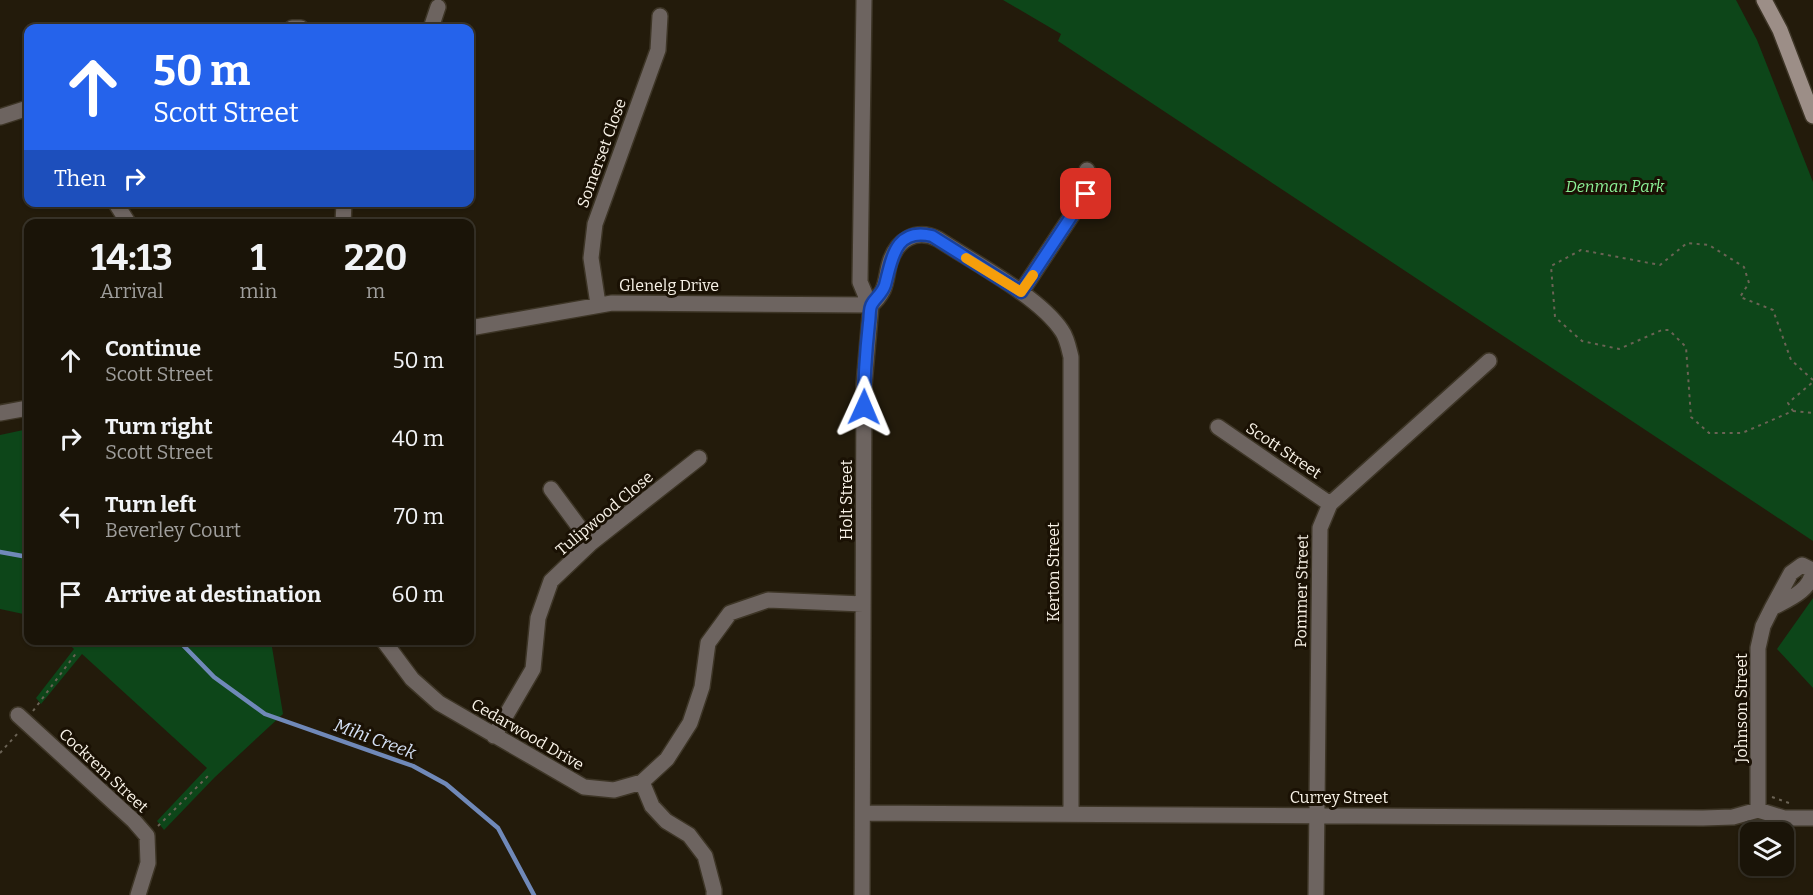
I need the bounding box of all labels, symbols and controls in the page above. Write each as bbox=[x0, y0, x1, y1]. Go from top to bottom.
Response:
text: 50 m bbox=[153, 46, 250, 96]
icon: ahead bbox=[54, 48, 132, 126]
street label: Somerset Close bbox=[573, 96, 630, 210]
text: Scott Street bbox=[153, 97, 299, 129]
icon: right bbox=[118, 162, 151, 195]
text: Then bbox=[54, 165, 106, 192]
pin bbox=[1060, 168, 1111, 219]
icon: arrive bbox=[1069, 177, 1102, 210]
park label: Denman Park bbox=[1565, 177, 1665, 196]
text: 14:13 bbox=[91, 236, 173, 280]
text: 1 bbox=[251, 236, 266, 280]
text: 220 bbox=[344, 236, 407, 280]
street label: Glenelg Drive bbox=[619, 276, 719, 295]
text: Arrival bbox=[100, 279, 163, 303]
text: min bbox=[240, 279, 277, 303]
text: m bbox=[366, 279, 385, 303]
text: Continue bbox=[105, 335, 201, 362]
icon: ahead bbox=[54, 344, 87, 377]
text: 50 m bbox=[393, 347, 444, 374]
text: Scott Street bbox=[105, 362, 213, 386]
position arrow bbox=[832, 375, 896, 439]
text: Turn right bbox=[105, 413, 213, 440]
street label: Scott Street bbox=[1243, 418, 1325, 483]
icon: right bbox=[54, 422, 87, 455]
text: 40 m bbox=[392, 425, 444, 452]
text: Scott Street bbox=[105, 440, 213, 464]
street label: Holt Street bbox=[837, 460, 856, 540]
street label: Tulipwood Close bbox=[552, 467, 657, 560]
text: Turn left bbox=[105, 491, 197, 518]
icon: left bbox=[54, 500, 87, 533]
text: 70 m bbox=[394, 503, 444, 530]
text: Beverley Court bbox=[105, 518, 241, 542]
street label: Kerton Street bbox=[1044, 522, 1063, 622]
street label: Pommer Street bbox=[1291, 534, 1312, 648]
icon: arrive bbox=[54, 578, 87, 611]
text: Arrive at destination bbox=[105, 581, 321, 608]
text: 60 m bbox=[392, 581, 444, 608]
street label: Johnson Street bbox=[1732, 653, 1751, 764]
street label: Cedarwood Drive bbox=[468, 694, 587, 774]
water label: Mihi Creek bbox=[331, 714, 419, 764]
street label: Cockrem Street bbox=[55, 724, 152, 817]
street label: Currey Street bbox=[1290, 788, 1388, 807]
map controls bbox=[1740, 822, 1794, 876]
button: layers bbox=[1740, 822, 1794, 876]

